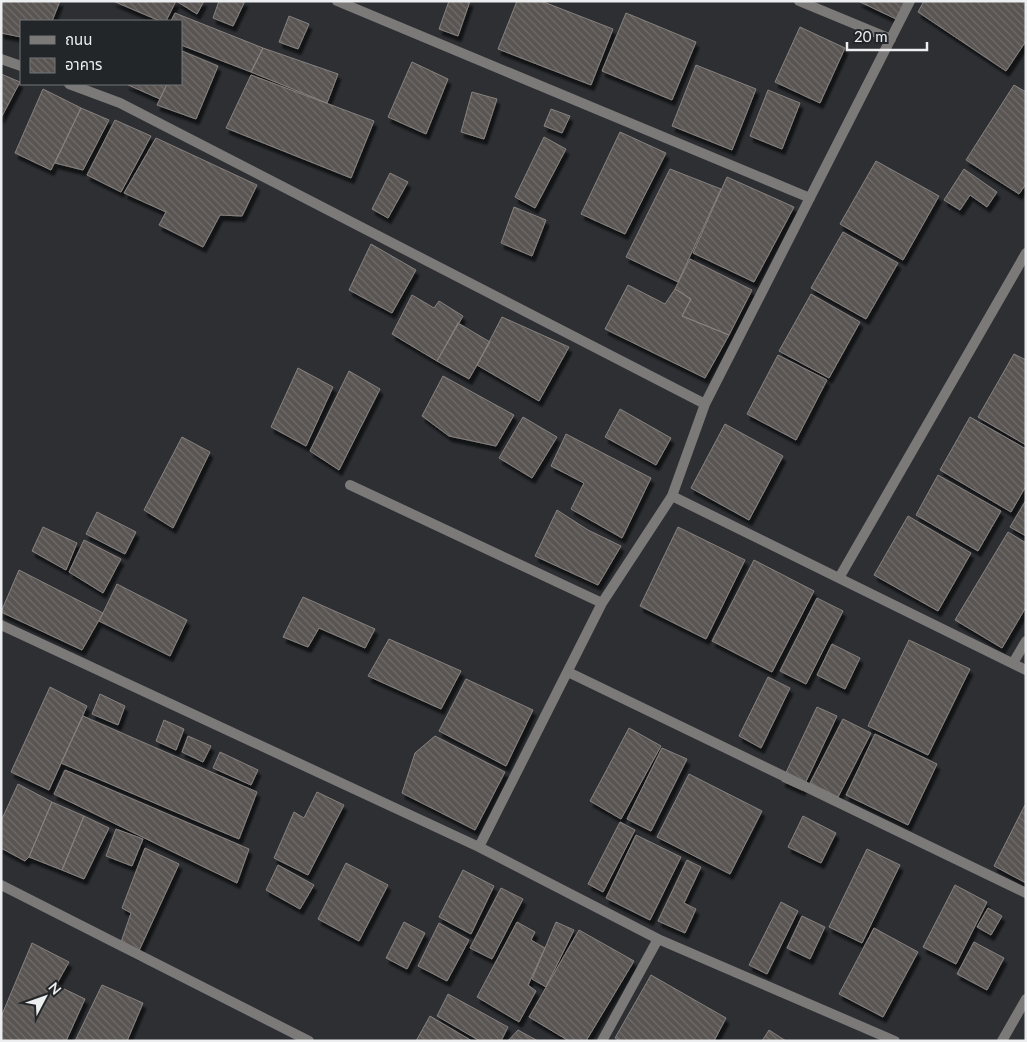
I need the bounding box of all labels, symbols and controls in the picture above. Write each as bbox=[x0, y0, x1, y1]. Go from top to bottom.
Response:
legend bbox=[20, 20, 182, 85]
scale bar bbox=[847, 20, 927, 52]
text: 20 m bbox=[854, 27, 888, 45]
text: ถนน bbox=[65, 30, 92, 48]
text: อาคาร bbox=[65, 55, 102, 73]
north arrow bbox=[20, 972, 70, 1022]
text: N bbox=[45, 978, 65, 998]

